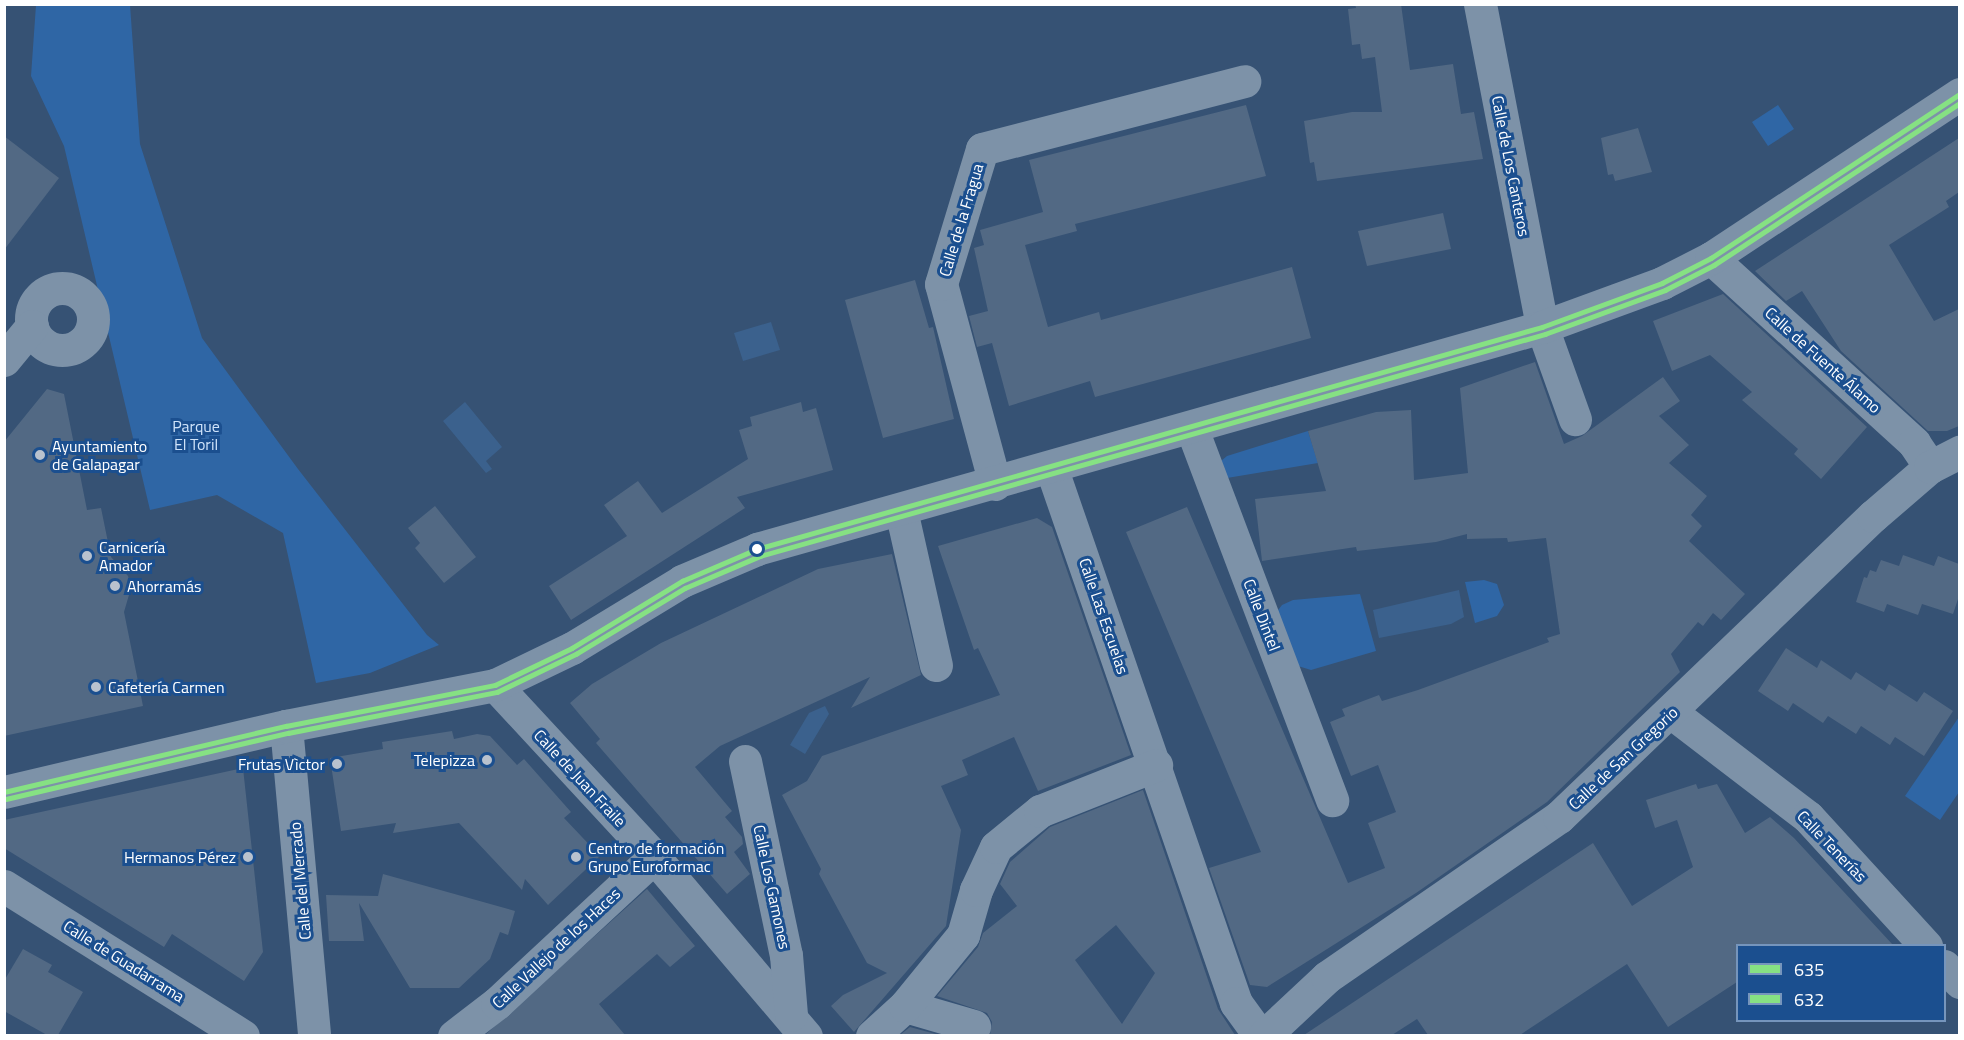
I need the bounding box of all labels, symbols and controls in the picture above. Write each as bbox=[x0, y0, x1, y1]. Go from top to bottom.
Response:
street label: Calle de Los Canteros bbox=[1488, 94, 1534, 238]
street label: Calle de la Fragua bbox=[935, 161, 987, 279]
street label: Calle de Fuente Álamo bbox=[1761, 303, 1885, 417]
park label: Parque El Toril bbox=[172, 416, 220, 454]
place label: Ayuntamiento de Galapagar bbox=[52, 436, 147, 474]
marker: Ayuntamiento de Galapagar bbox=[33, 448, 47, 462]
place label: Carnicería Amador bbox=[99, 537, 165, 575]
unlabelled marker bbox=[751, 543, 763, 555]
marker: Carnicería Amador bbox=[80, 549, 94, 563]
street label: Calle Las Escuelas bbox=[1075, 556, 1133, 676]
place label: Ahorramás bbox=[127, 576, 201, 596]
street label: Calle Dintel bbox=[1240, 576, 1284, 654]
marker: Ahorramás bbox=[108, 579, 122, 593]
place label: Cafetería Carmen bbox=[108, 677, 224, 697]
marker: Cafetería Carmen bbox=[89, 680, 103, 694]
street label: Calle de San Gregorio bbox=[1565, 703, 1681, 813]
street label: Calle de Juan Fraile bbox=[530, 725, 630, 831]
place label: Telepizza bbox=[414, 750, 475, 770]
marker: Telepizza bbox=[480, 753, 494, 767]
place label: Frutas Vìctor bbox=[238, 754, 325, 774]
marker: Frutas Vìctor bbox=[330, 757, 344, 771]
street label: Calle Tenerías bbox=[1793, 806, 1871, 886]
street label: Calle del Mercado bbox=[285, 821, 315, 941]
street label: Calle Los Gamones bbox=[749, 823, 795, 951]
place label: Centro de formación Grupo Euroformac bbox=[588, 838, 724, 876]
place label: Hermanos Pérez bbox=[124, 847, 236, 867]
marker: Hermanos Pérez bbox=[241, 850, 255, 864]
marker: Centro de formación Grupo Euroformac bbox=[569, 850, 583, 864]
street label: Calle Vallejo de los Haces bbox=[488, 884, 624, 1012]
street label: Calle de Guadarrama bbox=[60, 916, 188, 1006]
legend bbox=[1736, 944, 1946, 1022]
text: 635 bbox=[1794, 956, 1824, 983]
text: 632 bbox=[1794, 986, 1824, 1013]

